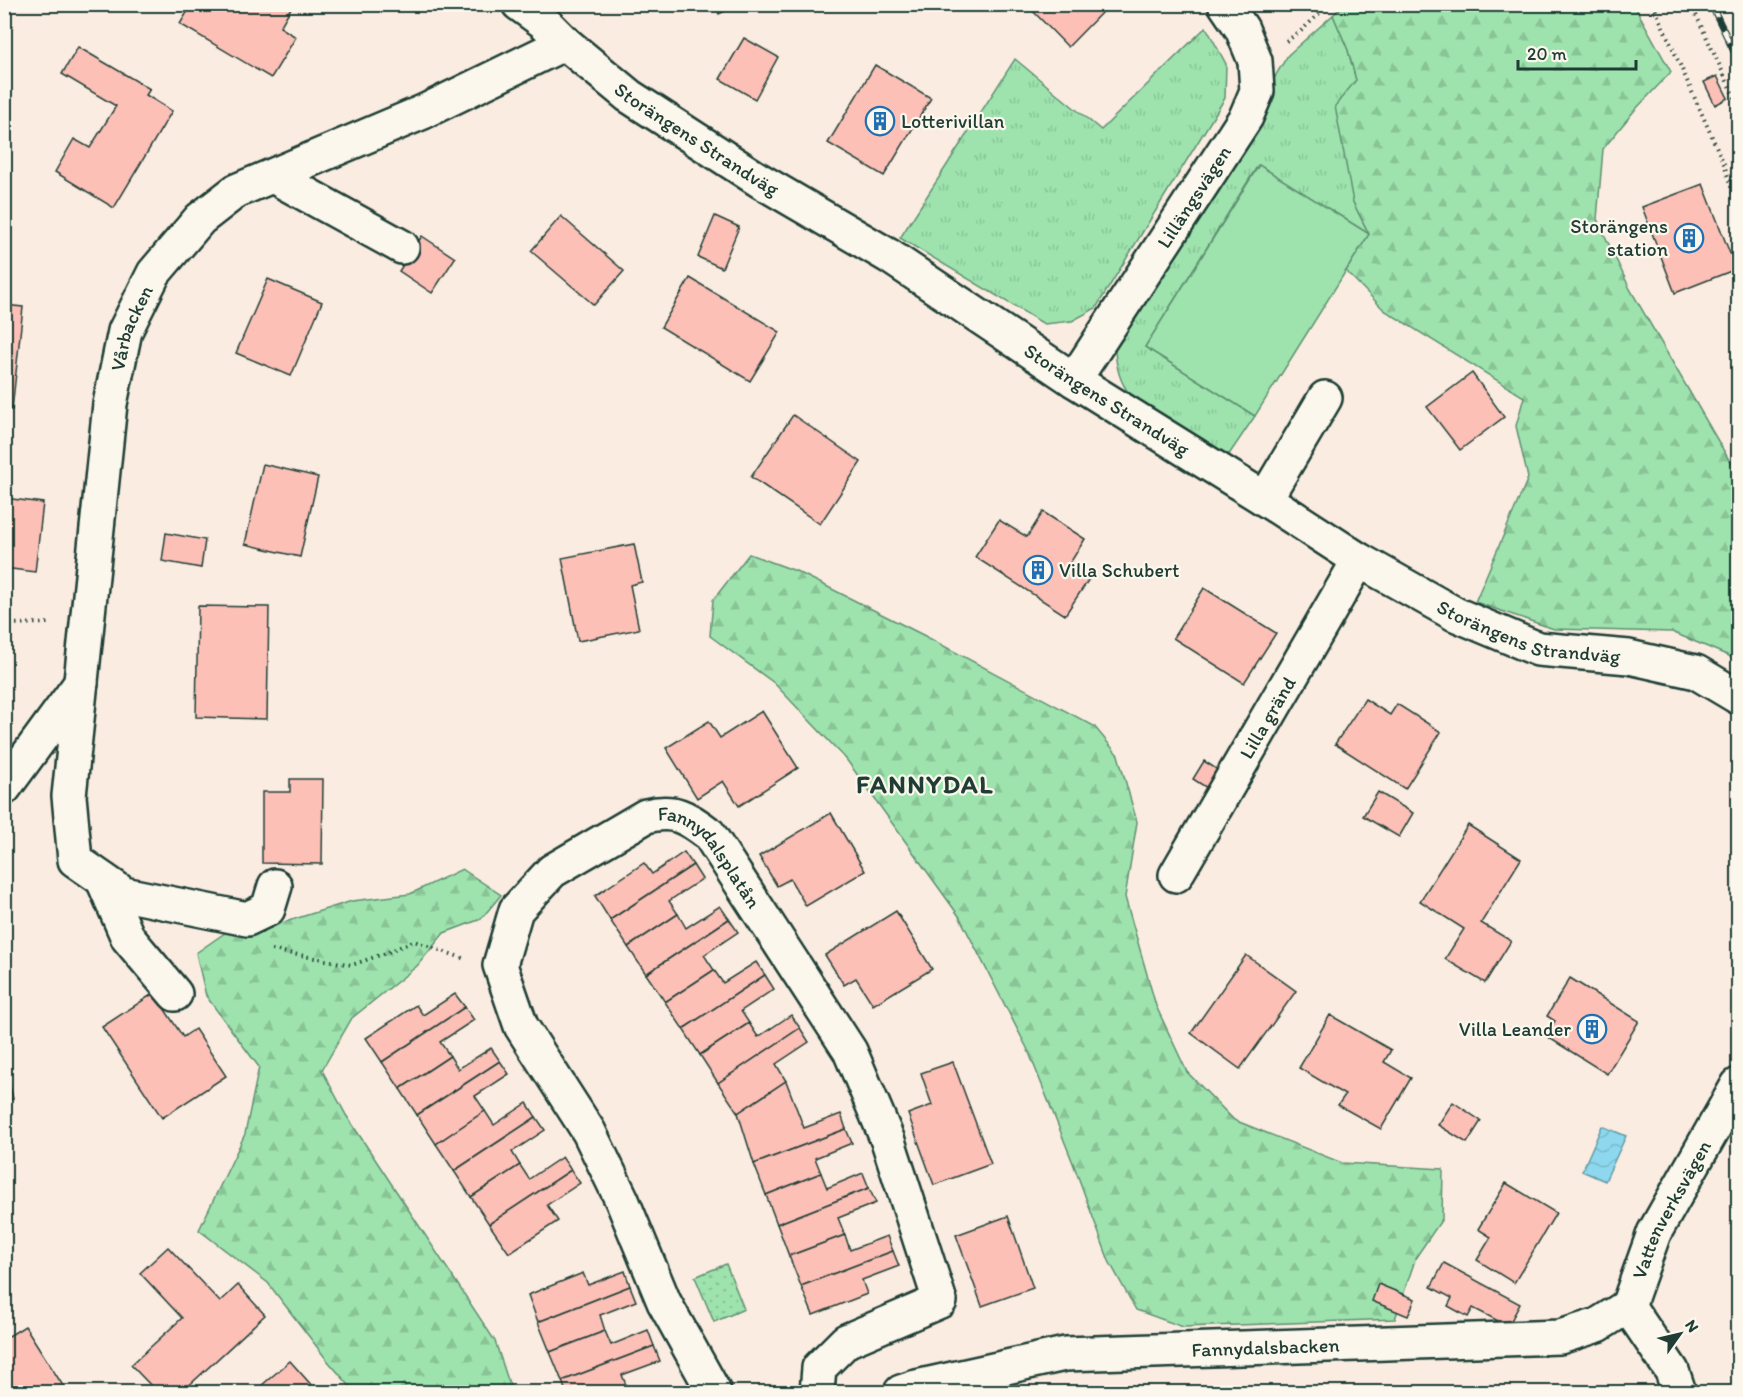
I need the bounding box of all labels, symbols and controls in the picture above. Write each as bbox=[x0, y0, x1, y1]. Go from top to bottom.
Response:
scale bar bbox=[1518, 33, 1636, 71]
text: 20 m bbox=[1527, 43, 1567, 65]
street label: Storängens Strandväg bbox=[610, 77, 784, 201]
building icon: Lotterivillan bbox=[864, 105, 896, 137]
place label: Lotterivillan bbox=[901, 109, 1005, 133]
street label: Lillängsvägen bbox=[1152, 141, 1236, 253]
place label: Storängens station bbox=[1570, 214, 1668, 261]
building icon: Storängens station bbox=[1673, 222, 1705, 254]
street label: Vårbacken bbox=[105, 281, 158, 373]
street label: Storängens Strandväg bbox=[1020, 338, 1195, 461]
building icon: Villa Schubert bbox=[1022, 554, 1054, 586]
place label: Villa Schubert bbox=[1059, 558, 1179, 582]
street label: Storängens Strandväg bbox=[1433, 594, 1622, 668]
street label: Lilla gränd bbox=[1234, 672, 1301, 763]
district label: FANNYDAL bbox=[856, 768, 994, 800]
street label: Fannydalsplatån bbox=[657, 801, 766, 913]
building icon: Villa Leander bbox=[1576, 1013, 1608, 1045]
place label: Villa Leander bbox=[1459, 1017, 1571, 1041]
street label: Vattenverksvägen bbox=[1627, 1136, 1716, 1282]
north arrow bbox=[1650, 1304, 1710, 1364]
text: N bbox=[1681, 1316, 1703, 1336]
street label: Fannydalsbacken bbox=[1191, 1333, 1340, 1362]

